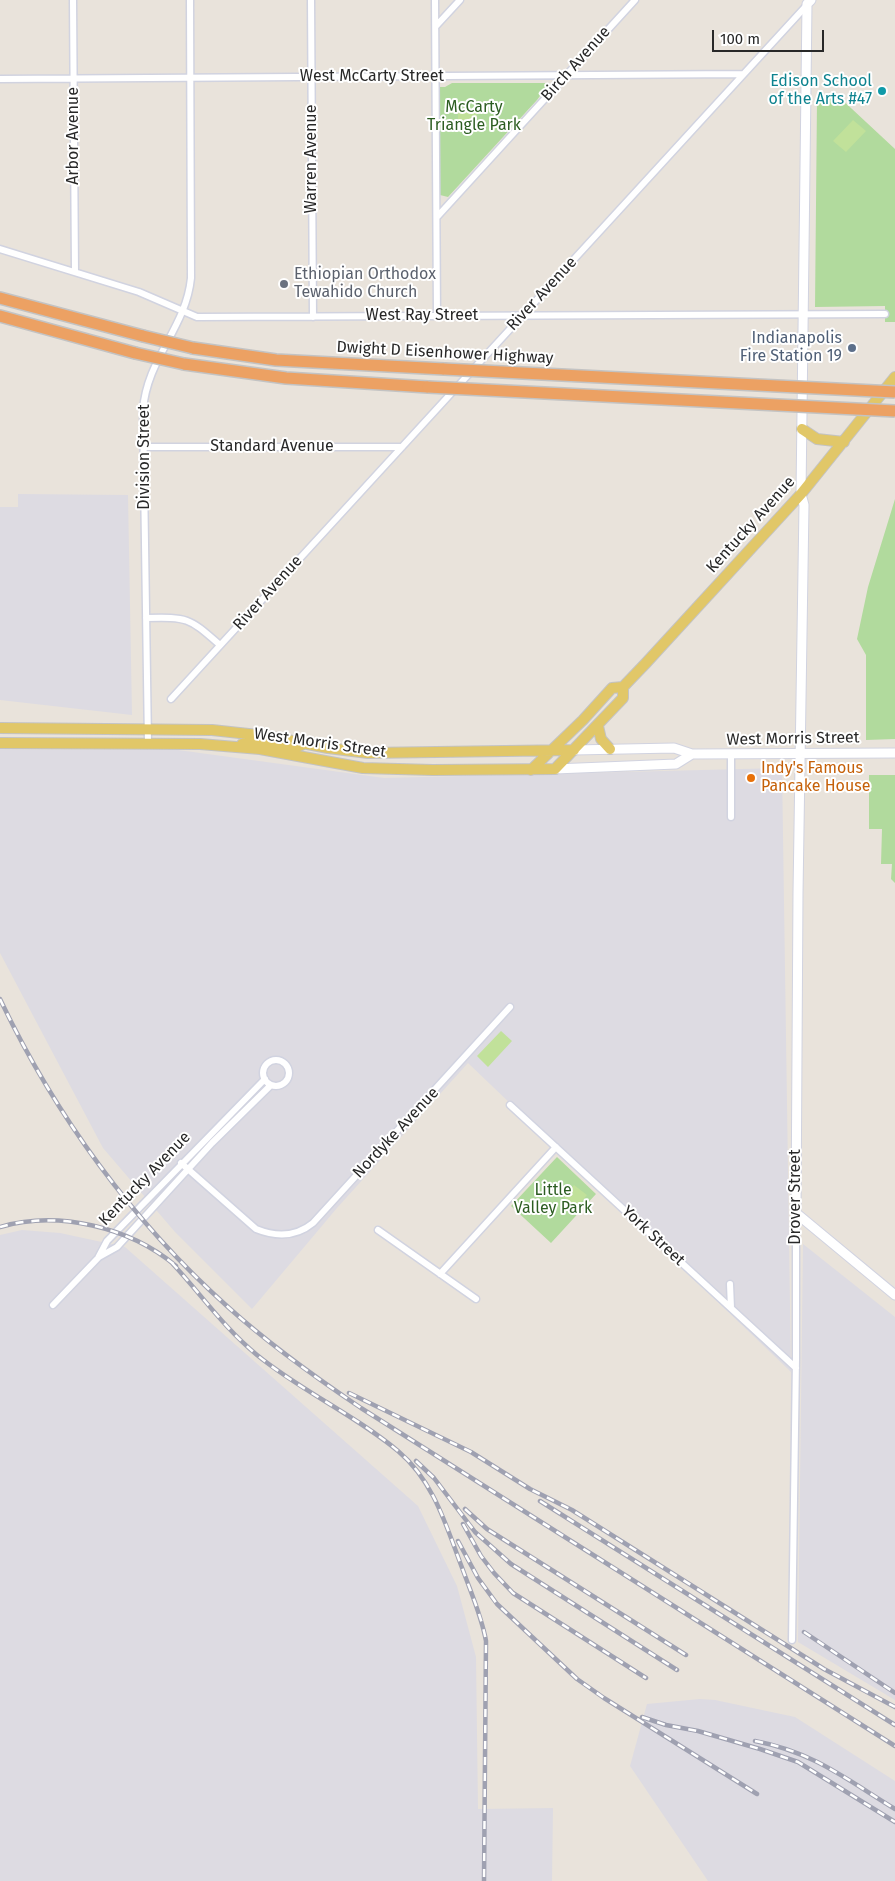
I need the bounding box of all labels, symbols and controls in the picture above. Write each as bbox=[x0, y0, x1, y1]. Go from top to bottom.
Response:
scale bar bbox=[715, 20, 828, 52]
street label: Birch Avenue bbox=[537, 23, 615, 105]
text: 100 m bbox=[720, 30, 760, 48]
street label: West McCarty Street bbox=[300, 67, 444, 87]
place label: Edison School of the Arts #47 bbox=[769, 72, 872, 110]
marker: Edison School of the Arts #47 bbox=[876, 85, 888, 97]
street label: Arbor Avenue bbox=[64, 87, 84, 185]
park label: McCarty Triangle Park bbox=[427, 98, 521, 136]
street label: Warren Avenue bbox=[302, 105, 322, 213]
street label: River Avenue bbox=[503, 253, 581, 335]
place label: Ethiopian Orthodox Tewahido Church bbox=[294, 265, 436, 303]
marker: Ethiopian Orthodox Tewahido Church bbox=[278, 278, 290, 290]
street label: West Ray Street bbox=[366, 306, 478, 326]
place label: Indianapolis Fire Station 19 bbox=[740, 329, 842, 367]
street label: Dwight D Eisenhower Highway bbox=[336, 338, 554, 368]
marker: Indianapolis Fire Station 19 bbox=[846, 342, 858, 354]
street label: Division Street bbox=[135, 404, 155, 510]
street label: Standard Avenue bbox=[210, 437, 334, 457]
street label: Kentucky Avenue bbox=[703, 473, 799, 577]
street label: River Avenue bbox=[229, 552, 307, 634]
street label: West Morris Street bbox=[253, 724, 387, 762]
street label: West Morris Street bbox=[726, 728, 860, 750]
place label: Indy's Famous Pancake House bbox=[761, 759, 870, 797]
marker: Indy's Famous Pancake House bbox=[745, 772, 757, 784]
street label: Nordyke Avenue bbox=[349, 1083, 443, 1183]
street label: Kentucky Avenue bbox=[95, 1128, 195, 1230]
street label: Drover Street bbox=[786, 1149, 806, 1245]
park label: Little Valley Park bbox=[514, 1181, 592, 1219]
street label: York Street bbox=[617, 1202, 689, 1270]

